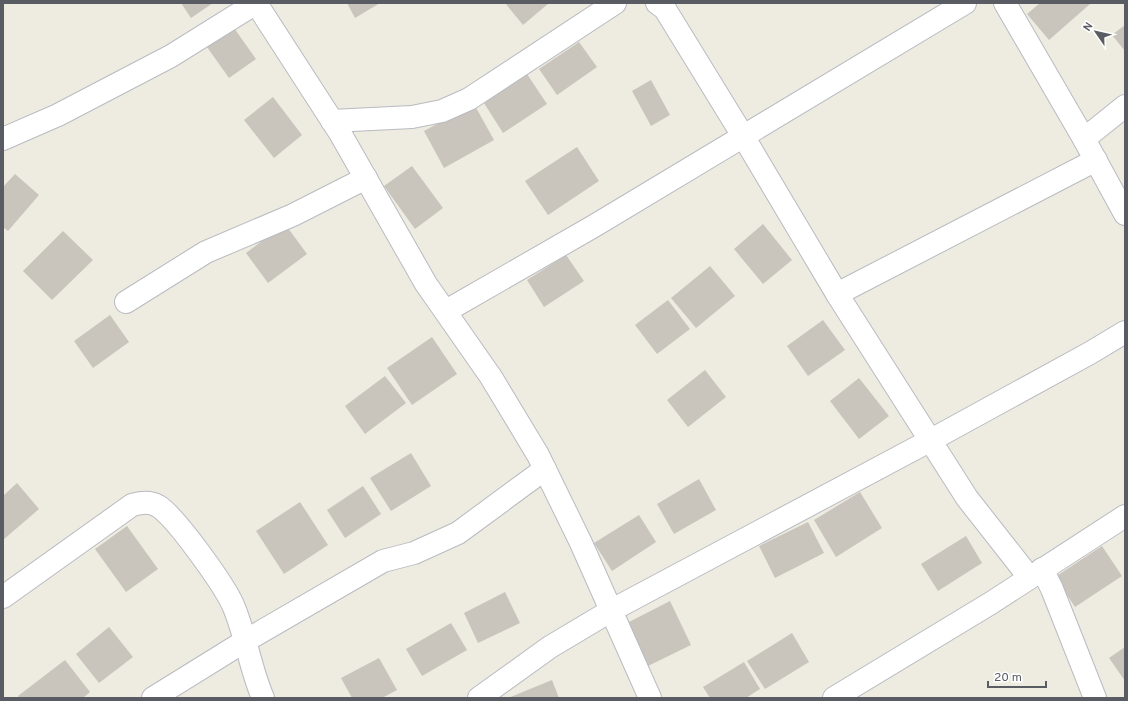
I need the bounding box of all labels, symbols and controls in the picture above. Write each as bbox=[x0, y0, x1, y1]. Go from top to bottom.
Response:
north arrow bbox=[1076, 12, 1116, 52]
text: N bbox=[1081, 20, 1097, 34]
scale bar bbox=[988, 663, 1046, 689]
text: 20 m bbox=[994, 670, 1022, 686]

